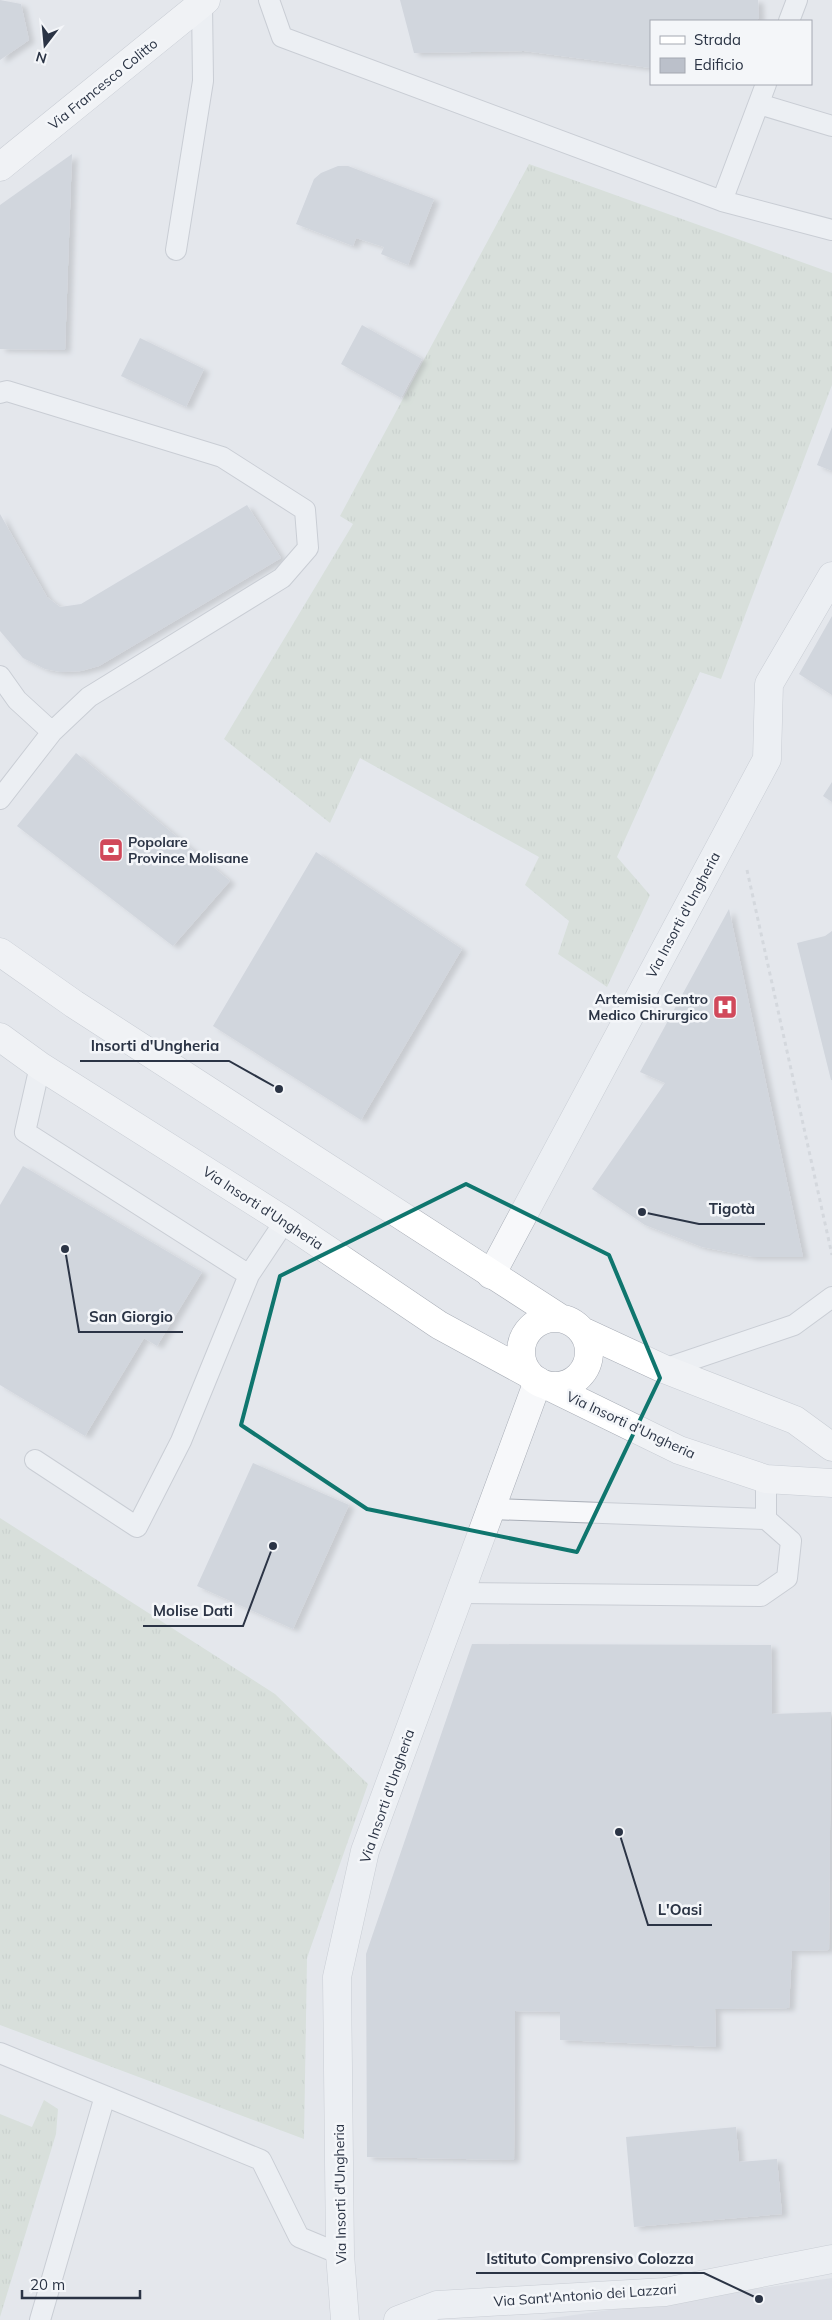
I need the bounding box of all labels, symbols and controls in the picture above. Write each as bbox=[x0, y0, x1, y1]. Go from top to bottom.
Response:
north arrow bbox=[20, 20, 70, 70]
legend bbox=[650, 20, 812, 85]
text: Strada bbox=[694, 30, 741, 49]
street label: Via Francesco Colitto bbox=[45, 34, 161, 134]
text: N bbox=[34, 47, 49, 68]
text: Edificio bbox=[694, 55, 744, 74]
place label: Popolare Province Molisane bbox=[128, 833, 249, 867]
bank icon: Popolare Province Molisane bbox=[98, 837, 124, 863]
street label: Via Insorti d'Ungheria bbox=[642, 849, 724, 981]
place label: Artemisia Centro Medico Chirurgico bbox=[588, 990, 708, 1024]
hospital icon: Artemisia Centro Medico Chirurgico bbox=[712, 994, 738, 1020]
callout: Insorti d'Ungheria bbox=[80, 1031, 229, 1061]
text: Insorti d'Ungheria bbox=[91, 1036, 219, 1055]
street label: Via Insorti d'Ungheria bbox=[199, 1162, 327, 1254]
callout: Tigotà bbox=[699, 1194, 765, 1224]
text: Tigotà bbox=[709, 1199, 755, 1218]
callout: San Giorgio bbox=[79, 1302, 183, 1332]
text: San Giorgio bbox=[89, 1307, 173, 1326]
street label: Via Insorti d'Ungheria bbox=[564, 1387, 698, 1463]
callout: Molise Dati bbox=[143, 1596, 243, 1626]
text: Molise Dati bbox=[153, 1601, 233, 1620]
street label: Via Insorti d'Ungheria bbox=[356, 1727, 418, 1865]
callout: L'Oasi bbox=[648, 1895, 712, 1925]
text: L'Oasi bbox=[658, 1900, 702, 1919]
street label: Via Insorti d'Ungheria bbox=[330, 2124, 350, 2264]
callout: Istituto Comprensivo Colozza bbox=[476, 2243, 704, 2273]
text: Istituto Comprensivo Colozza bbox=[486, 2249, 694, 2268]
scale bar bbox=[22, 2268, 140, 2300]
text: 20 m bbox=[30, 2275, 65, 2294]
street label: Via Sant'Antonio dei Lazzari bbox=[493, 2280, 677, 2310]

